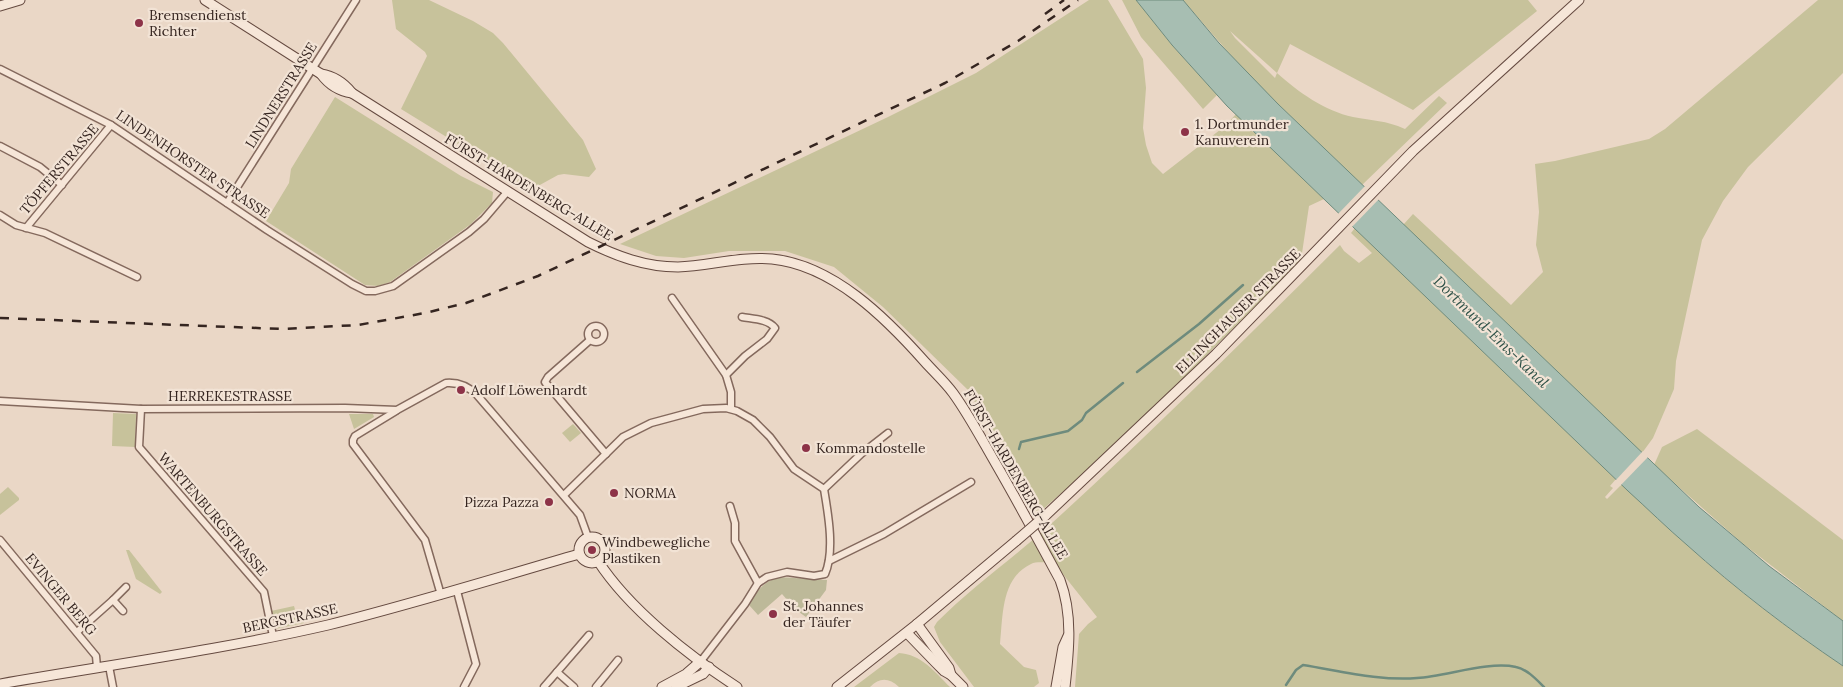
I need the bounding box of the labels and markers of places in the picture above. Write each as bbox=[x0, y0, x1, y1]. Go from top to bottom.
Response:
place label: Bremsendienst Richter bbox=[149, 6, 247, 40]
marker: Bremsendienst Richter bbox=[133, 17, 145, 29]
place label: 1. Dortmunder Kanuverein bbox=[1195, 115, 1289, 149]
marker: 1. Dortmunder Kanuverein bbox=[1179, 126, 1191, 138]
place label: Adolf Löwenhardt bbox=[470, 381, 588, 399]
marker: Adolf Löwenhardt bbox=[455, 384, 467, 396]
place label: Kommandostelle bbox=[816, 439, 926, 457]
marker: Kommandostelle bbox=[800, 442, 812, 454]
place label: NORMA bbox=[624, 484, 676, 502]
marker: NORMA bbox=[608, 487, 620, 499]
place label: Pizza Pazza bbox=[464, 493, 539, 511]
marker: Pizza Pazza bbox=[543, 496, 555, 508]
place label: Windbewegliche Plastiken bbox=[602, 533, 710, 567]
marker: Windbewegliche Plastiken bbox=[586, 544, 598, 556]
place label: St. Johannes der Täufer bbox=[783, 597, 863, 631]
marker: St. Johannes der Täufer bbox=[767, 608, 779, 620]

